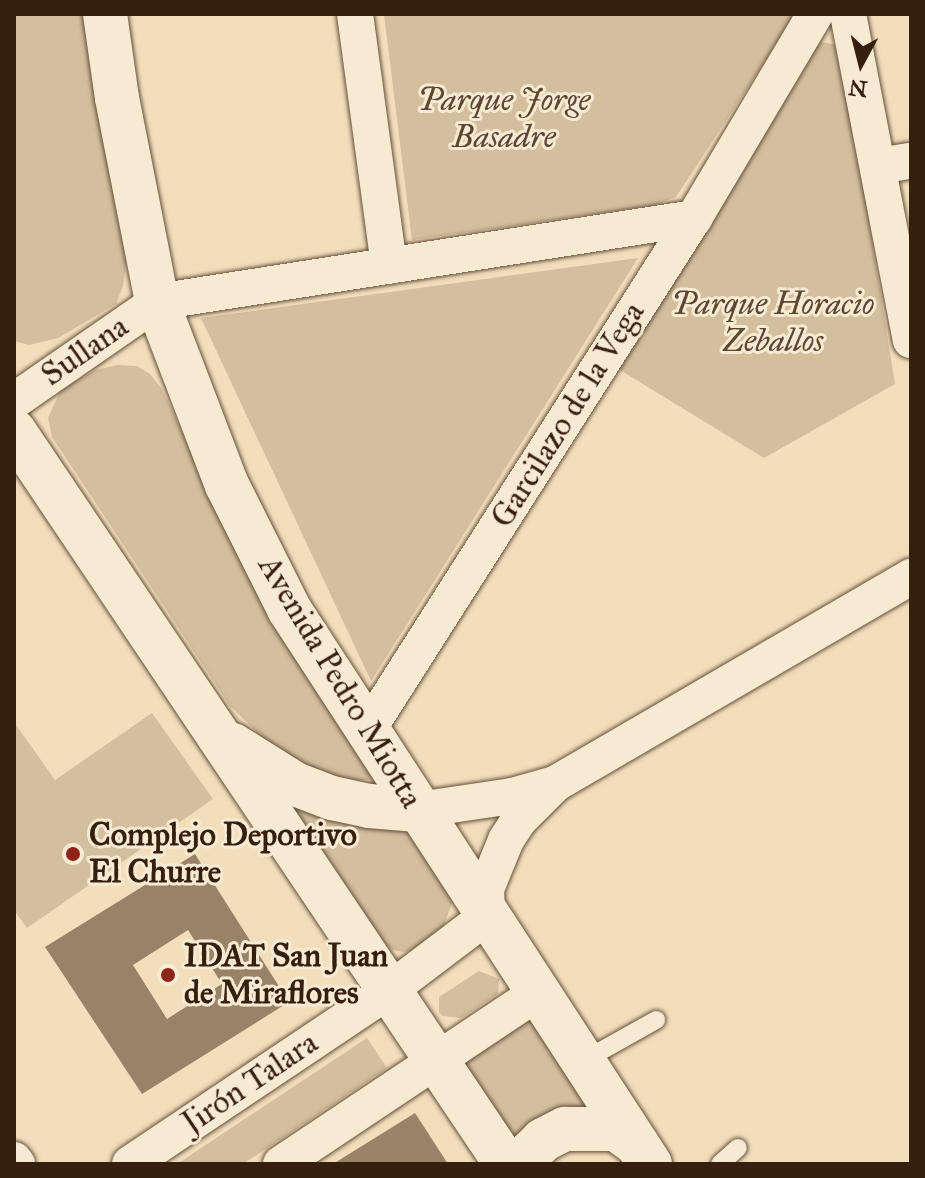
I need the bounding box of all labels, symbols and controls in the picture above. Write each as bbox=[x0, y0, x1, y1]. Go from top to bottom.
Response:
north arrow bbox=[821, 24, 901, 104]
text: N bbox=[847, 74, 869, 103]
park label: Parque Jorge Basadre bbox=[418, 82, 590, 157]
park label: Parque Horacio Zeballos bbox=[672, 286, 874, 361]
street label: Garcilazo de la Vega bbox=[483, 295, 653, 535]
street label: Sullana bbox=[34, 307, 136, 395]
street label: Avenida Pedro Miotta bbox=[250, 549, 430, 815]
place label: Complejo Deportivo El Churre bbox=[89, 817, 357, 892]
marker: Complejo Deportivo El Churre bbox=[64, 845, 82, 863]
place label: IDAT San Juan de Miraflores bbox=[184, 938, 388, 1013]
marker: IDAT San Juan de Miraflores bbox=[159, 966, 177, 984]
street label: Jirón Talara bbox=[175, 1024, 325, 1142]

